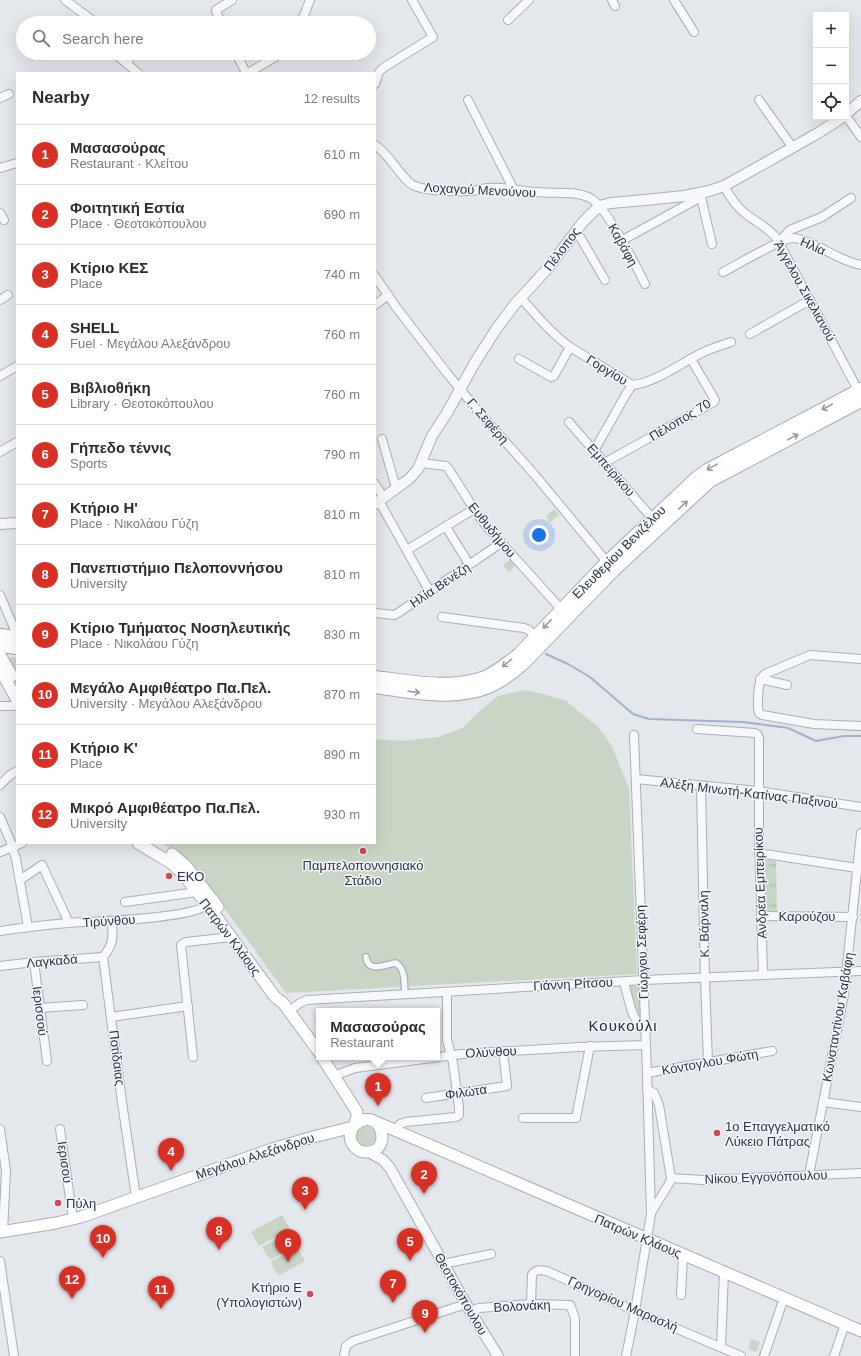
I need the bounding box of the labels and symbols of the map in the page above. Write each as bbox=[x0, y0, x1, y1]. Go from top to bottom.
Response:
street label: Λοχαγού Μενούνου bbox=[424, 180, 536, 200]
street label: Καβάφη bbox=[605, 221, 641, 269]
street label: Πέλοπος bbox=[541, 224, 583, 274]
street label: Ηλία bbox=[798, 234, 829, 258]
street label: Άγγελου Σικελιανού bbox=[771, 238, 839, 344]
street label: Γοργίου bbox=[584, 352, 630, 388]
street label: Γ. Σεφέρη bbox=[464, 395, 512, 447]
street label: Πέλοπος 70 bbox=[647, 396, 713, 444]
one-way arrow bbox=[821, 404, 833, 411]
one-way arrow bbox=[786, 433, 798, 440]
street label: Εμπειρίκου bbox=[584, 441, 638, 499]
one-way arrow bbox=[706, 464, 718, 472]
street label: Ευθυδήμου bbox=[465, 499, 519, 561]
one-way arrow bbox=[678, 500, 688, 510]
street label: Ελευθερίου Βενιζέλου bbox=[569, 502, 669, 602]
your location bbox=[529, 525, 549, 545]
street label: Ηλία Βενέζη bbox=[407, 559, 473, 611]
one-way arrow bbox=[542, 619, 552, 629]
one-way arrow bbox=[502, 659, 513, 668]
one-way arrow bbox=[407, 688, 420, 696]
street label: Αλέξη Μινωτή-Κατίνας Παξινού bbox=[659, 775, 839, 811]
street label: Ανδρέα Εμπειρίκου bbox=[751, 827, 769, 939]
marker: Παμπελοποννησιακό Στάδιο bbox=[358, 846, 368, 856]
place label: Παμπελοποννησιακό Στάδιο bbox=[303, 858, 423, 888]
place label: EKO bbox=[177, 869, 204, 884]
marker: EKO bbox=[164, 871, 174, 881]
street label: Κ. Βάρναλη bbox=[696, 890, 712, 958]
street label: Πατρών Κλάους bbox=[196, 895, 264, 979]
street label: Γιώργου Σεφέρη bbox=[633, 905, 651, 999]
street label: Καρούζου bbox=[779, 909, 835, 924]
street label: Τιρύνθου bbox=[82, 912, 136, 930]
street label: Λαγκαδά bbox=[26, 951, 79, 971]
street label: Κωνσταντίνου Καβάφη bbox=[819, 951, 857, 1083]
street label: Γιάννη Ρίτσου bbox=[533, 974, 613, 994]
street label: Ιερισσού bbox=[30, 985, 50, 1037]
district label: Κουκούλι bbox=[588, 1017, 658, 1034]
street label: Ποτίδαιας bbox=[106, 1029, 128, 1087]
street label: Ολύνθου bbox=[465, 1043, 517, 1061]
street label: Κόντογλου Φώτη bbox=[660, 1046, 760, 1078]
pin: 1 bbox=[365, 1073, 391, 1106]
street label: Φιλώτα bbox=[444, 1082, 488, 1102]
place label: 1o Επαγγελματικό Λύκειο Πάτρας bbox=[725, 1119, 830, 1149]
marker: 1o Επαγγελματικό Λύκειο Πάτρας bbox=[712, 1128, 722, 1138]
street label: Μεγάλου Αλεξάνδρου bbox=[194, 1130, 316, 1182]
pin: 4 bbox=[158, 1138, 184, 1171]
street label: Ιερισού bbox=[55, 1140, 75, 1184]
pin: 2 bbox=[411, 1161, 437, 1194]
street label: Νίκου Εγγονόπουλου bbox=[704, 1167, 828, 1187]
pin: 3 bbox=[292, 1177, 318, 1210]
place label: Πύλη bbox=[66, 1196, 96, 1211]
marker: Πύλη bbox=[53, 1198, 63, 1208]
street label: Πατρών Κλάους bbox=[592, 1211, 684, 1261]
pin: 8 bbox=[206, 1217, 232, 1250]
pin: 10 bbox=[90, 1225, 116, 1258]
pin: 5 bbox=[397, 1228, 423, 1261]
pin: 6 bbox=[275, 1229, 301, 1262]
street label: Θεοτοκόπουλου bbox=[431, 1250, 491, 1338]
pin: 12 bbox=[59, 1266, 85, 1299]
pin: 7 bbox=[380, 1270, 406, 1303]
street label: Γρηγορίου Μαρασλή bbox=[566, 1273, 680, 1335]
pin: 11 bbox=[148, 1276, 174, 1309]
place label: Κτήριο Ε (Υπολογιστών) bbox=[216, 1280, 302, 1310]
marker: Κτήριο Ε (Υπολογιστών) bbox=[305, 1289, 315, 1299]
street label: Βολονάκη bbox=[493, 1297, 551, 1315]
pin: 9 bbox=[412, 1300, 438, 1333]

